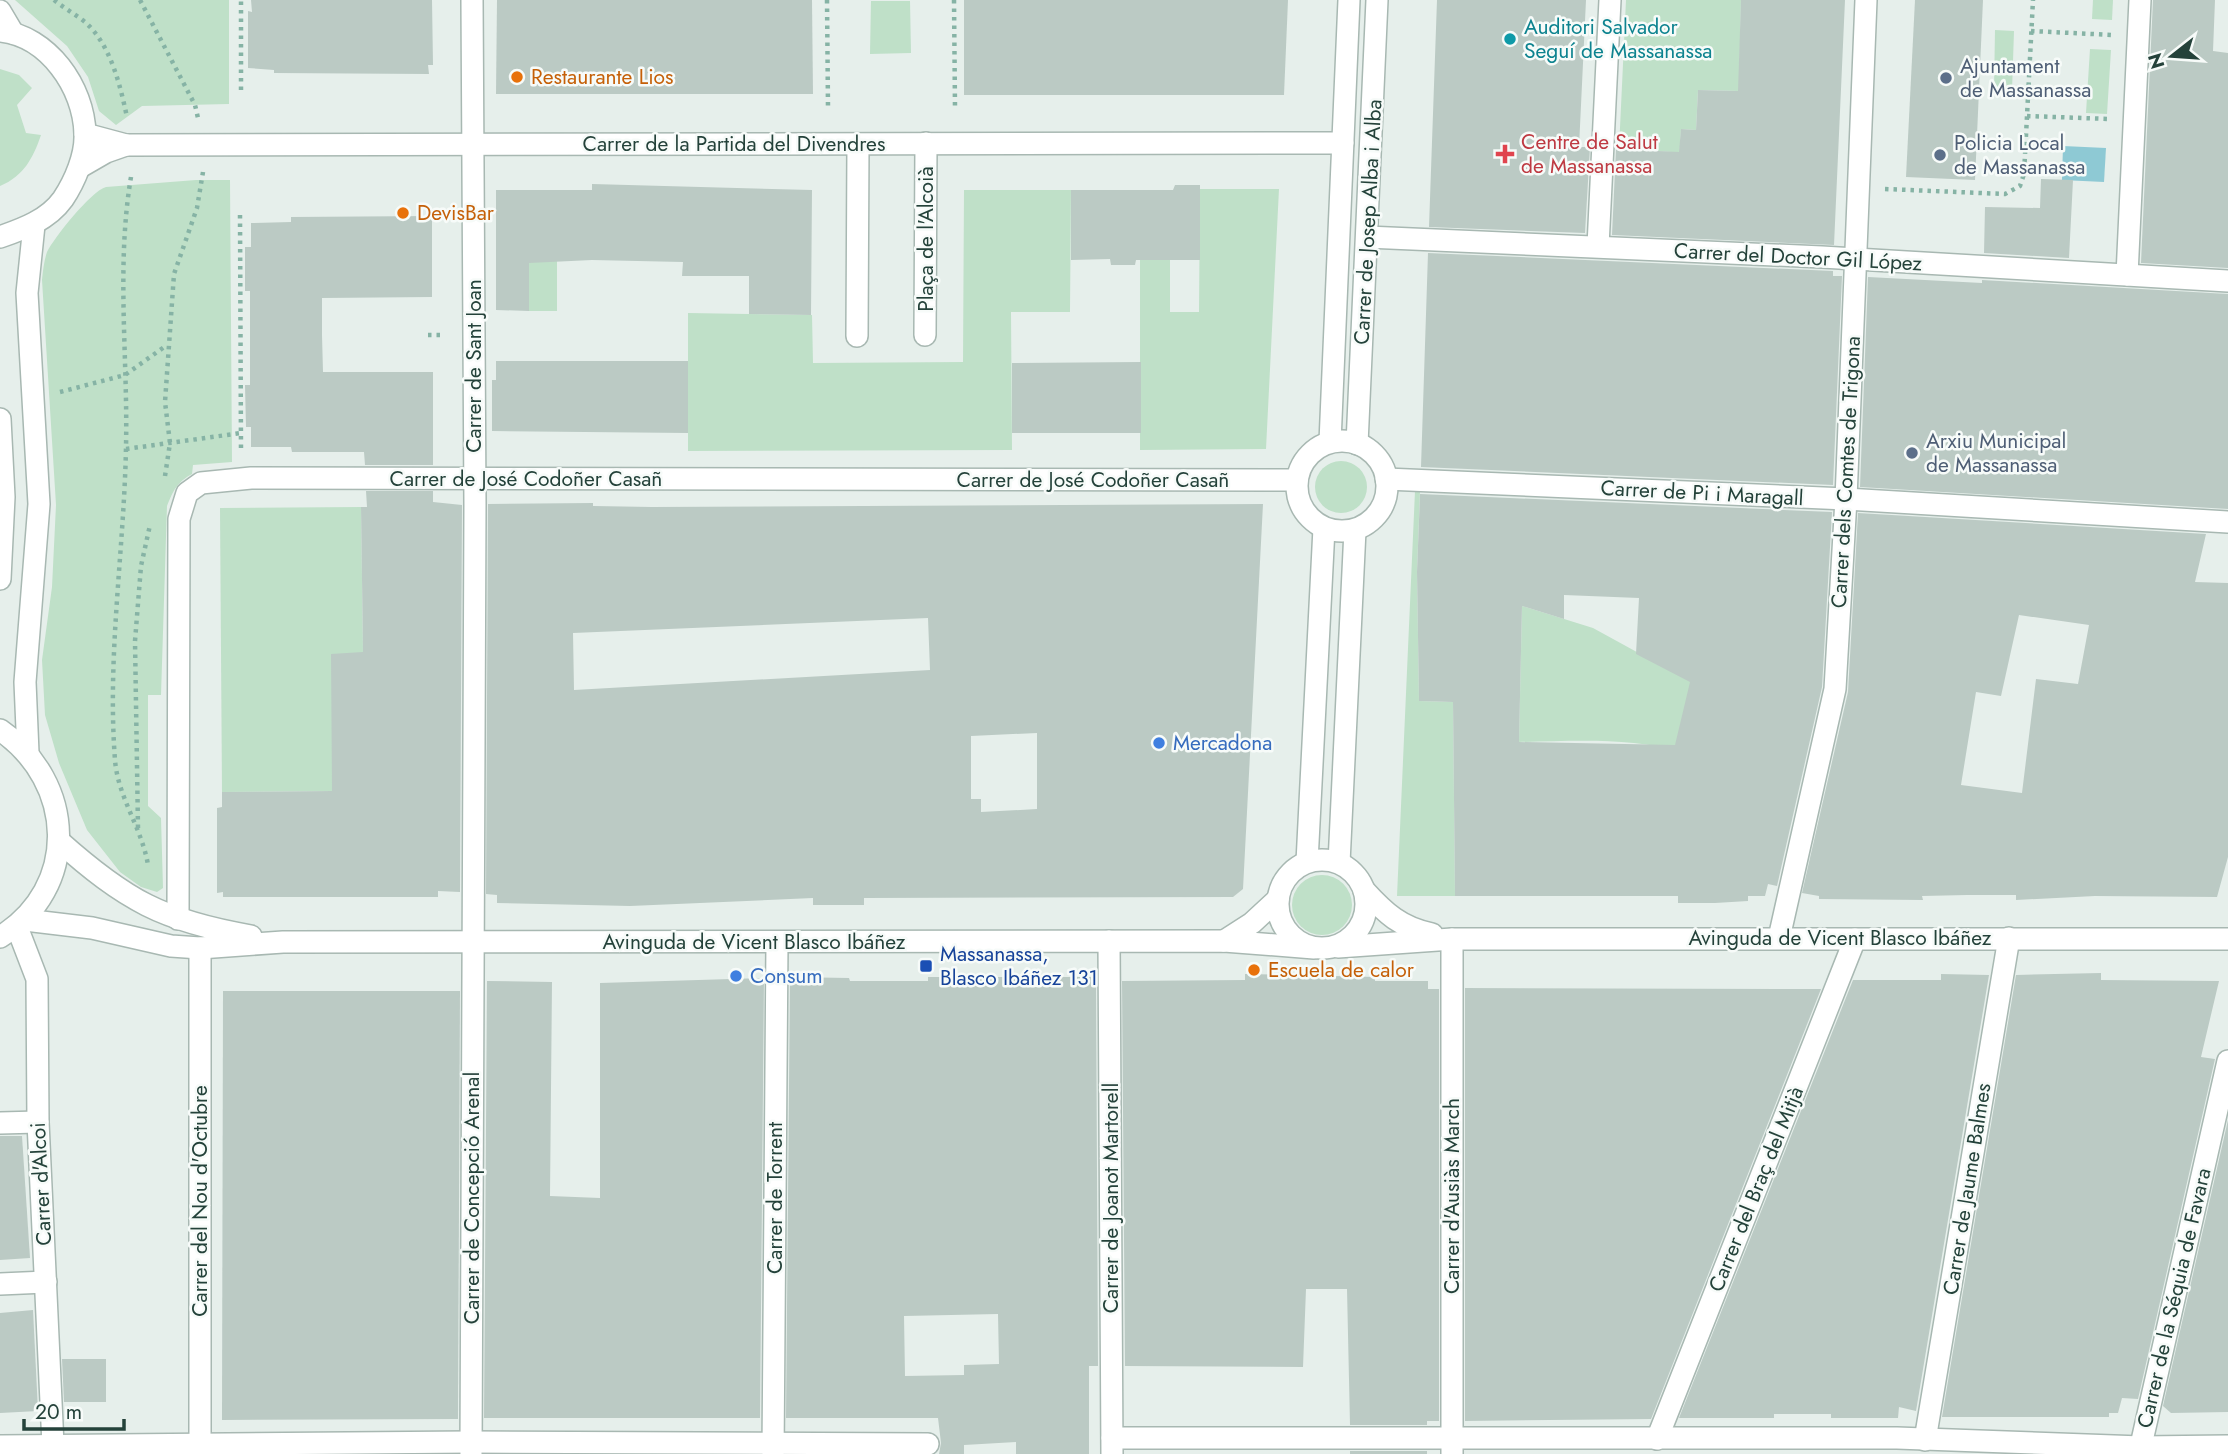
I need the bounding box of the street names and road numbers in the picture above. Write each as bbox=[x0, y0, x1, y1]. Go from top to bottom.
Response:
street label: Carrer de Josep Alba i Alba bbox=[1347, 99, 1389, 345]
street label: Carrer de la Partida del Divendres bbox=[583, 129, 885, 159]
street label: Plaça de l'Alcoià bbox=[911, 166, 941, 312]
street label: Carrer del Doctor Gil López bbox=[1673, 236, 1923, 279]
street label: Carrer de Sant Joan bbox=[459, 279, 489, 453]
street label: Carrer dels Comtes de Trigona bbox=[1824, 335, 1868, 609]
street label: Carrer de José Codoñer Casañ bbox=[390, 464, 662, 494]
street label: Carrer de José Codoñer Casañ bbox=[957, 465, 1229, 495]
street label: Carrer de Pi i Maragall bbox=[1600, 473, 1804, 513]
street label: Avinguda de Vicent Blasco Ibáñez bbox=[1689, 923, 1992, 953]
street label: Avinguda de Vicent Blasco Ibáñez bbox=[603, 927, 906, 957]
street label: Carrer de Concepció Arenal bbox=[457, 1072, 487, 1324]
street label: Carrer de Jaume Balmes bbox=[1935, 1081, 1999, 1297]
street label: Carrer del Braç del Mitjà bbox=[1701, 1082, 1811, 1296]
street label: Carrer de Joanot Martorell bbox=[1096, 1083, 1126, 1313]
street label: Carrer del Nou d'Octubre bbox=[185, 1085, 215, 1317]
street label: Carrer d'Ausiàs March bbox=[1437, 1098, 1467, 1294]
street label: Carrer d'Alcoi bbox=[23, 1122, 59, 1246]
street label: Carrer de Torrent bbox=[760, 1122, 790, 1274]
street label: Carrer de la Séquia de Favara bbox=[2129, 1165, 2219, 1431]

